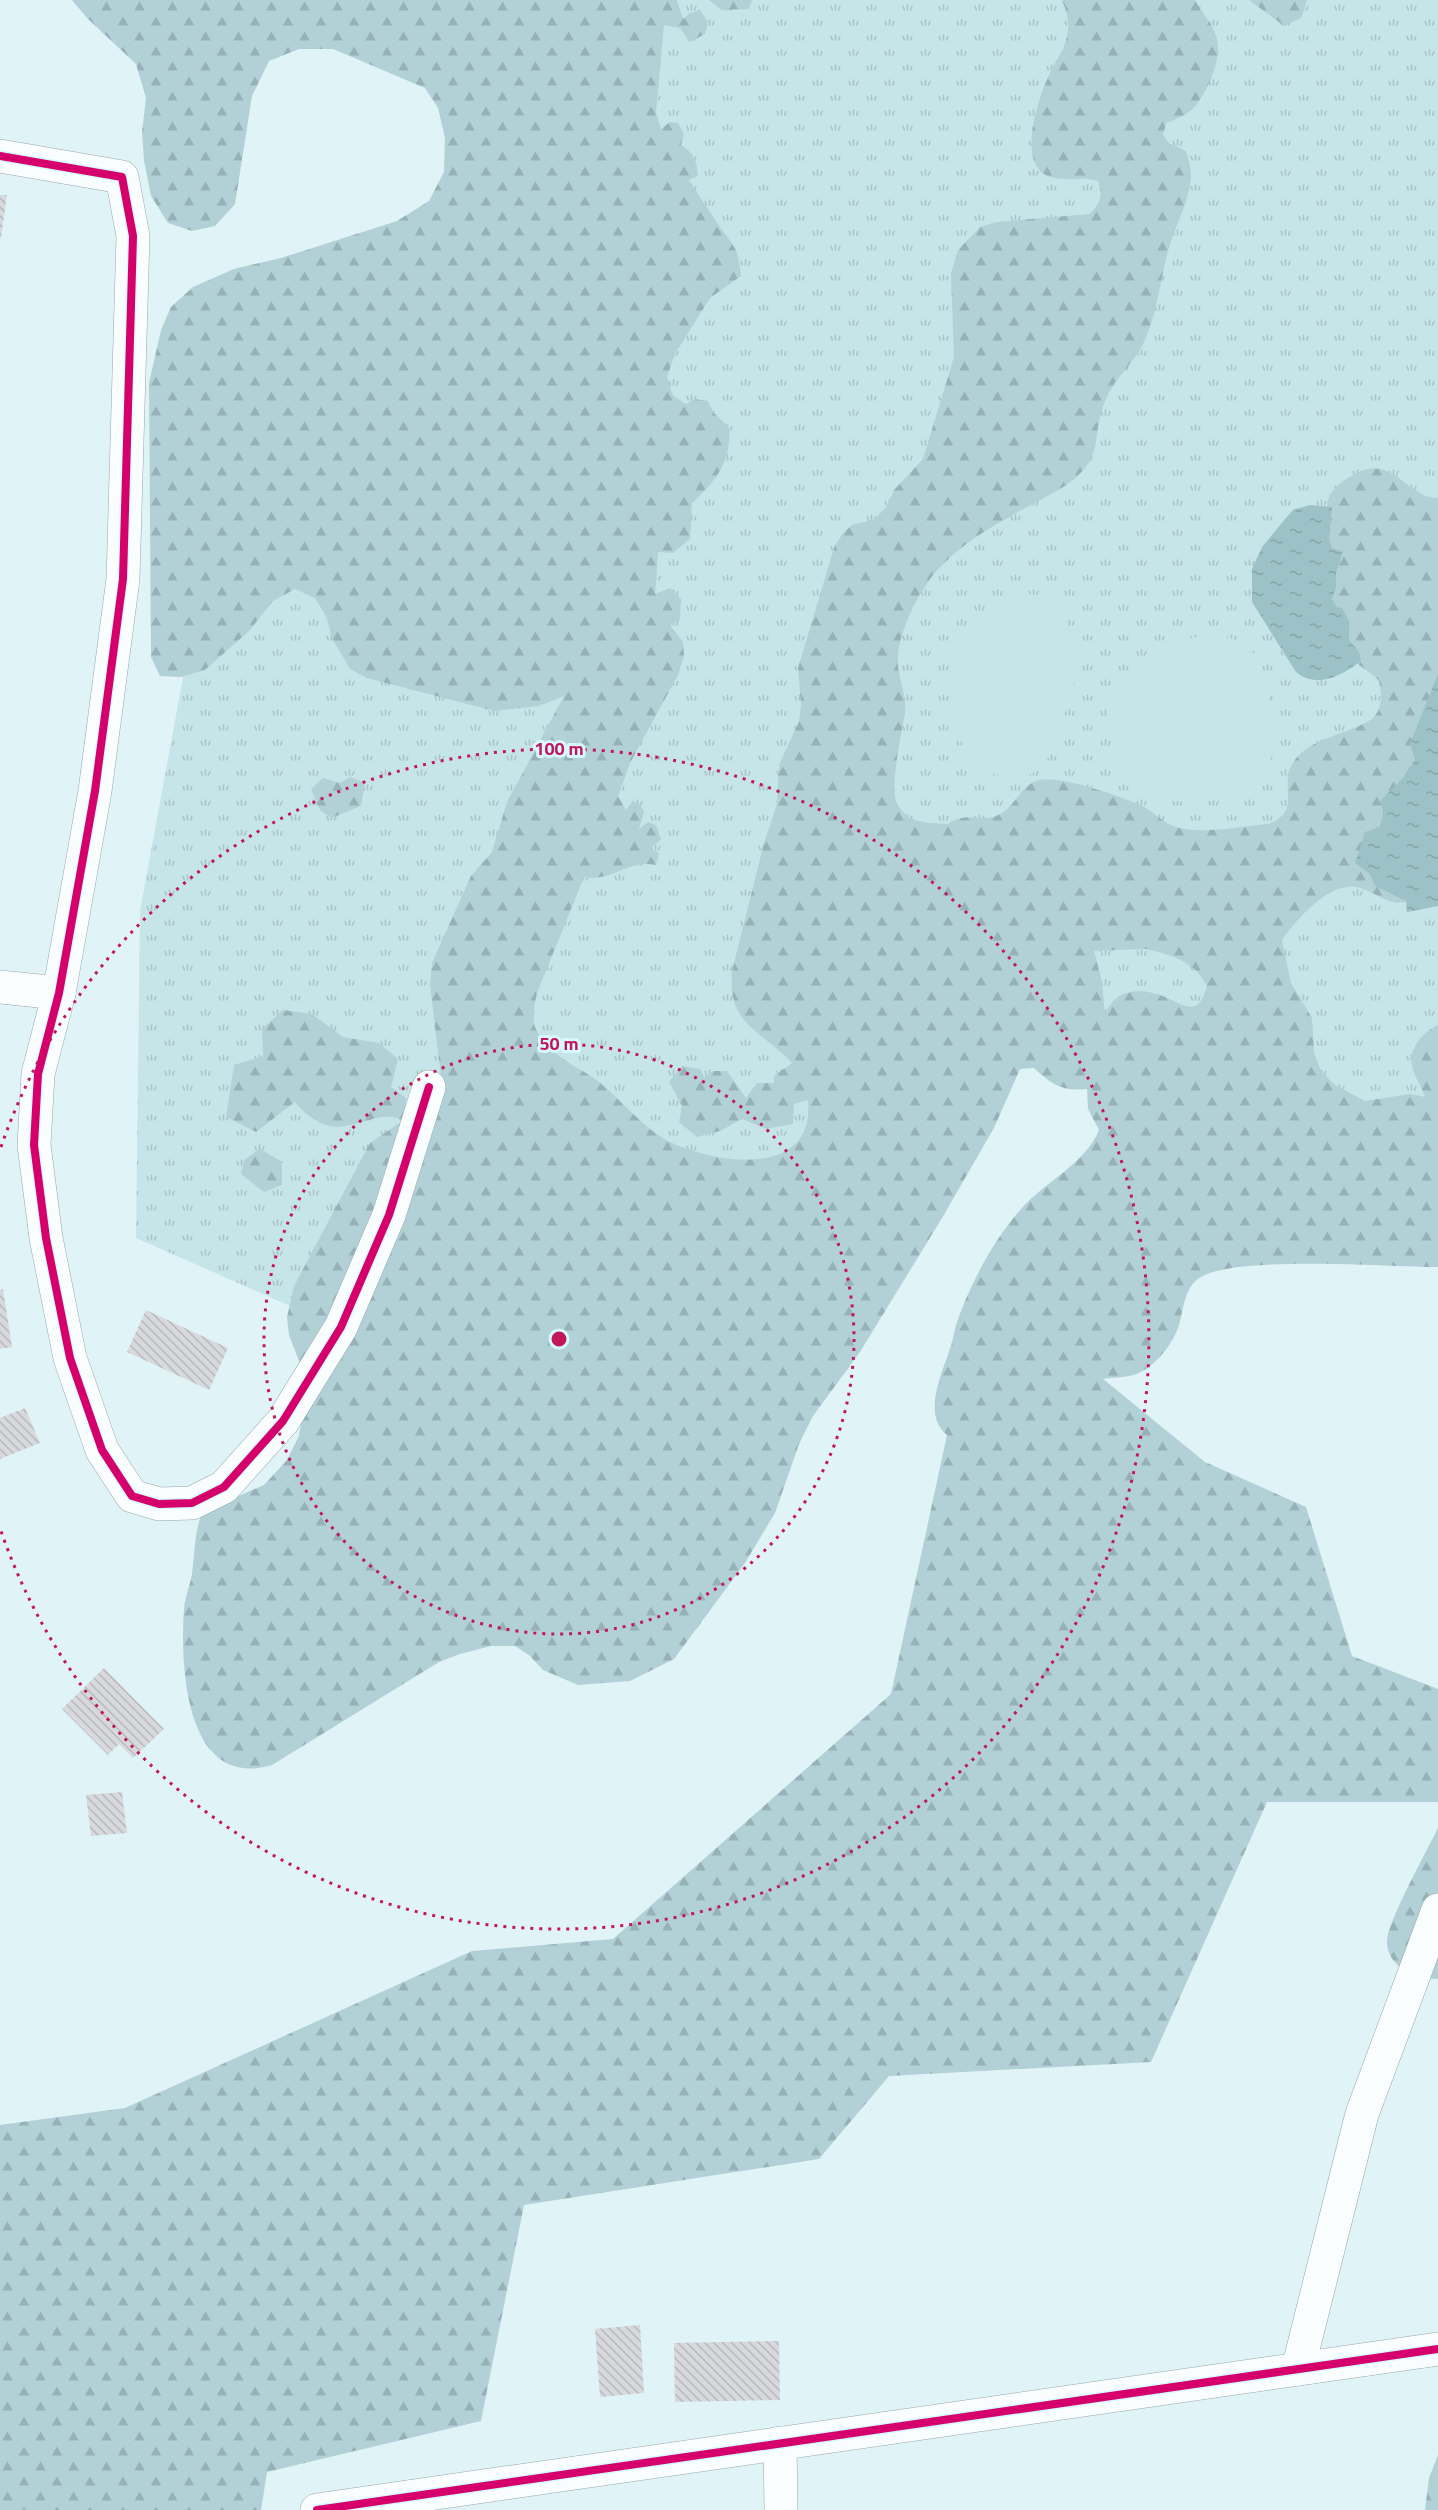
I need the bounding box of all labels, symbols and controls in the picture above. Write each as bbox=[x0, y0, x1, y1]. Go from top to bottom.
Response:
text: 100 m bbox=[534, 735, 584, 762]
text: 50 m bbox=[539, 1030, 579, 1057]
centre of rings bbox=[549, 1329, 569, 1349]

